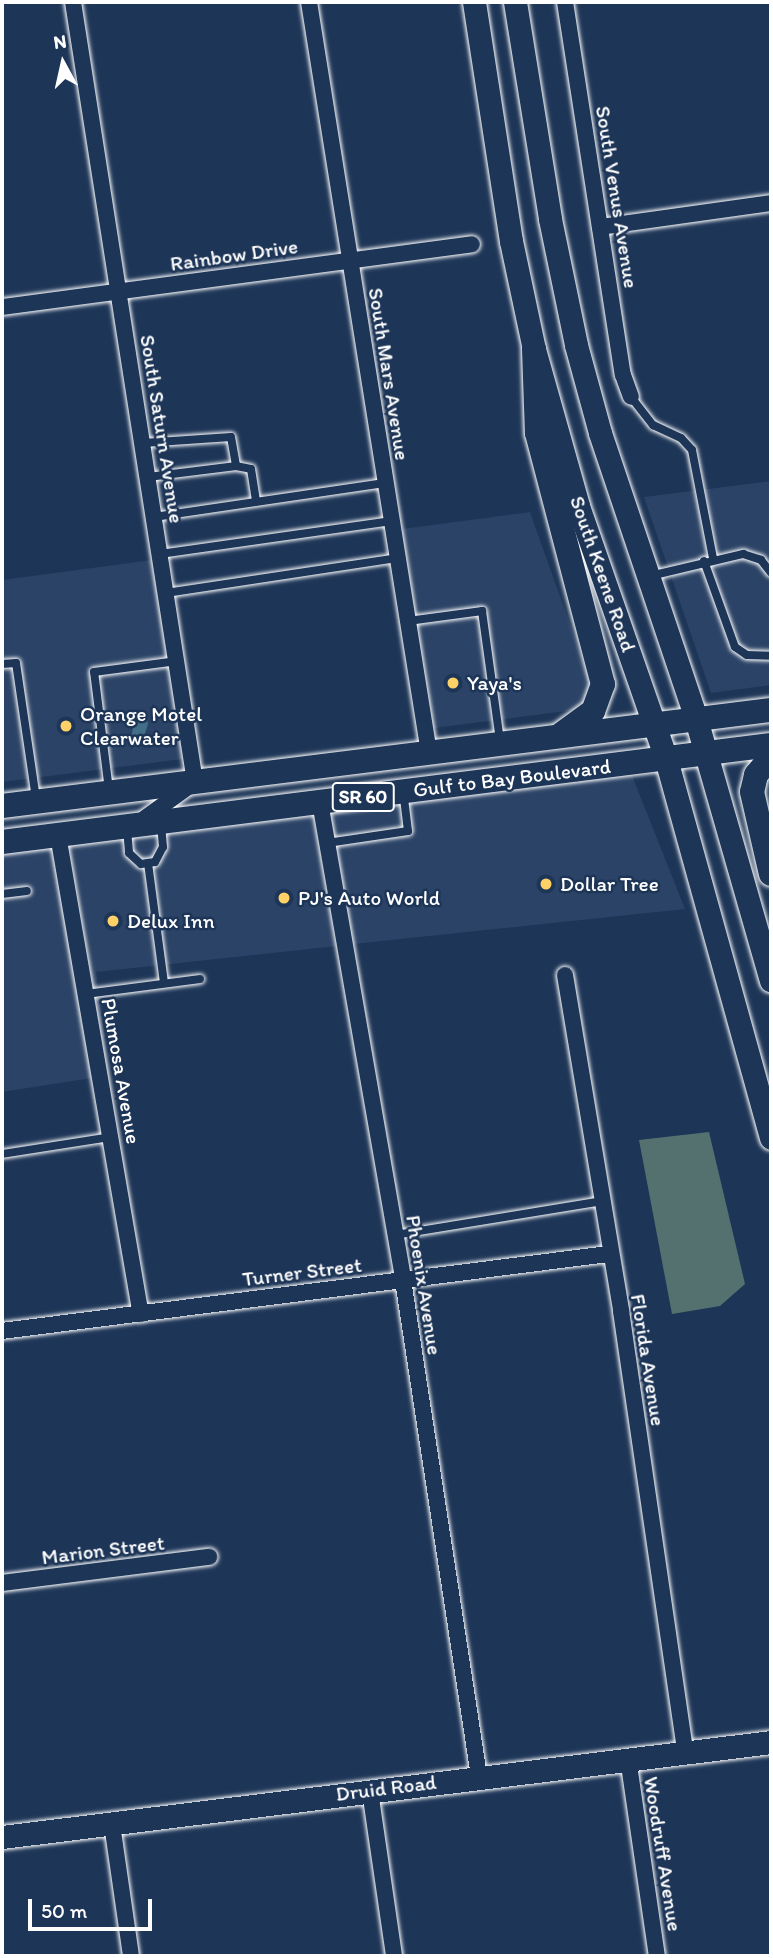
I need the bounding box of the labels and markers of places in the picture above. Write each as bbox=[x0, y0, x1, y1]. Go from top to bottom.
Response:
place label: Yaya's bbox=[467, 670, 522, 696]
marker: Yaya's bbox=[445, 675, 461, 691]
place label: Orange Motel Clearwater bbox=[80, 701, 202, 751]
marker: Orange Motel Clearwater bbox=[58, 718, 74, 734]
place label: Dollar Tree bbox=[560, 871, 659, 897]
marker: Dollar Tree bbox=[538, 876, 554, 892]
place label: PJ's Auto World bbox=[298, 885, 440, 911]
marker: PJ's Auto World bbox=[276, 890, 292, 906]
place label: Delux Inn bbox=[127, 908, 214, 934]
marker: Delux Inn bbox=[105, 913, 121, 929]

